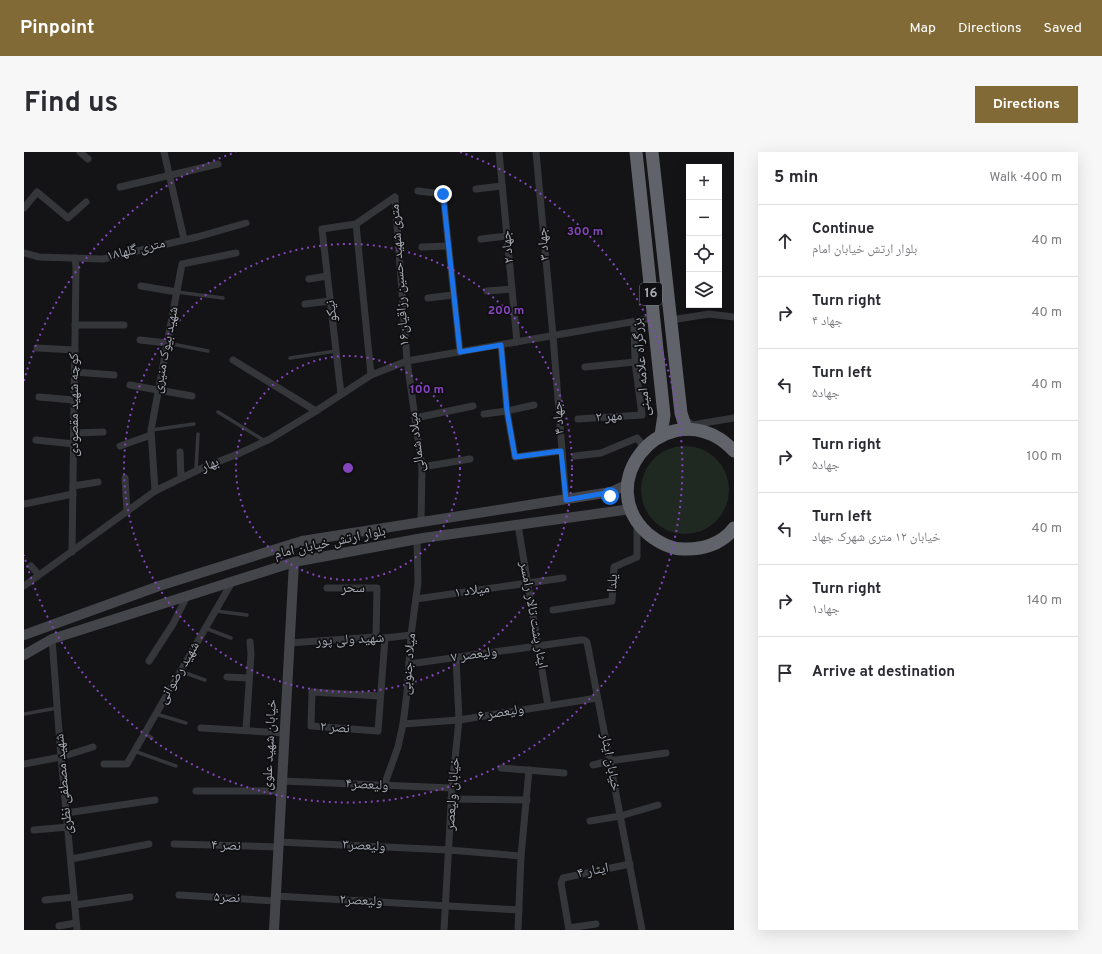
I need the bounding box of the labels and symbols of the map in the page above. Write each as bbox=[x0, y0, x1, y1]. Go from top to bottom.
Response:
route end bbox=[434, 185, 452, 203]
street label: ۱۶متری شهید حسین رزاقیان bbox=[387, 203, 413, 347]
text: 300 m bbox=[567, 224, 603, 240]
street label: جهاد ۳ bbox=[534, 227, 554, 261]
street label: جهاد ۲ bbox=[498, 230, 518, 264]
street label: ۱۸متری گلها bbox=[105, 235, 167, 265]
road number: 16 bbox=[640, 283, 662, 305]
street label: نیکو bbox=[322, 299, 342, 323]
text: 200 m bbox=[488, 303, 524, 319]
street label: شهید بیوک منیری bbox=[149, 305, 183, 395]
street label: بزرگراه علامه امینی bbox=[629, 317, 655, 417]
street label: کوچه شهید مقصودی bbox=[66, 353, 83, 457]
text: 100 m bbox=[410, 382, 444, 398]
street label: جهاد ۴ bbox=[549, 401, 569, 435]
street label: مهر ۲ bbox=[595, 408, 623, 426]
street label: میلاد شمالی bbox=[405, 411, 429, 473]
street label: بهار bbox=[197, 454, 222, 477]
centre of rings bbox=[341, 461, 355, 475]
route start bbox=[601, 487, 619, 505]
street label: بلوار ارتش خیابان امام bbox=[273, 523, 387, 563]
street label: ایثار پشت تالار رامسر bbox=[515, 559, 551, 670]
street label: یلدا bbox=[604, 573, 622, 593]
street label: سحر bbox=[340, 580, 365, 597]
street label: میلاد ۱ bbox=[453, 580, 491, 602]
street label: شهید ولی پور bbox=[314, 630, 385, 650]
street label: میلاد جنوبی bbox=[398, 632, 420, 696]
street label: شهید رضوانی bbox=[154, 639, 204, 707]
street label: ولیعصر ۷ bbox=[450, 643, 498, 667]
street label: خیابان شهید علوی bbox=[259, 699, 281, 791]
street label: ولیعصر ۶ bbox=[477, 701, 525, 725]
street label: نصر ۲ bbox=[319, 718, 351, 738]
street label: خیابان ایثار bbox=[596, 731, 624, 792]
street label: شهید مصطفی نظری bbox=[51, 733, 77, 835]
street label: خیابان ولیعصر bbox=[442, 757, 464, 832]
street label: ولیعصر۴ bbox=[345, 775, 389, 795]
street label: ولیعصر۳ bbox=[342, 836, 386, 856]
street label: نصر ۴ bbox=[211, 837, 241, 855]
street label: ایثار ۴ bbox=[576, 860, 610, 882]
street label: نصر۵ bbox=[213, 889, 241, 907]
street label: ولیعصر۲ bbox=[339, 891, 383, 911]

